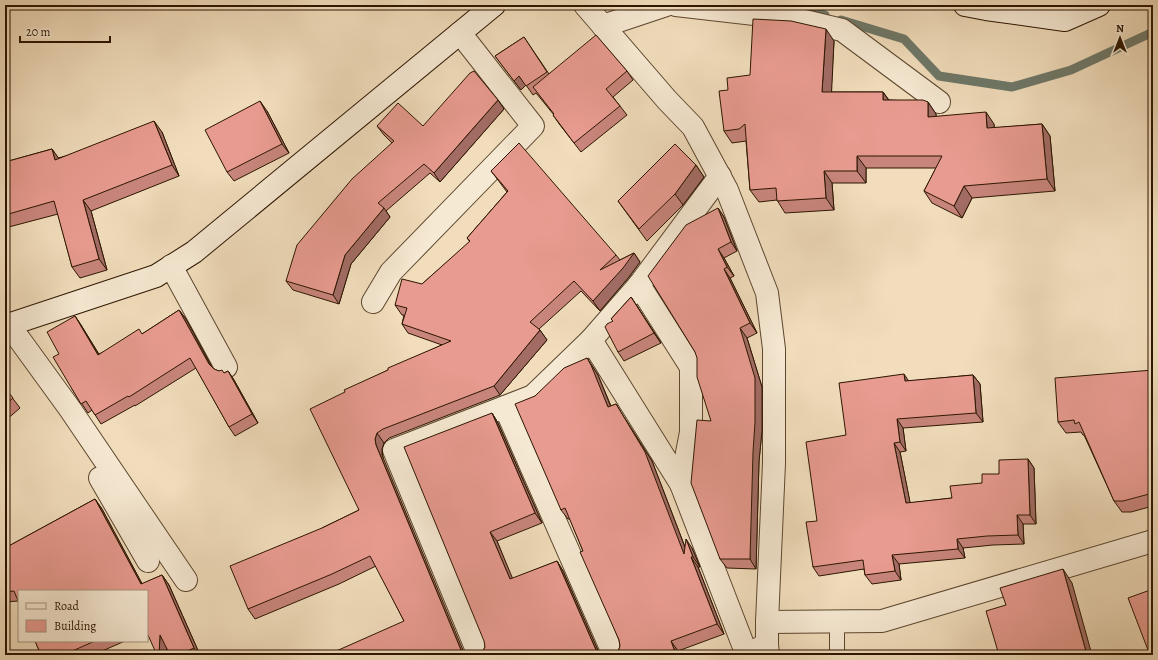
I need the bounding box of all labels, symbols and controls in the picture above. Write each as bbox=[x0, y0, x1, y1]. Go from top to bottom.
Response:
scale bar bbox=[20, 18, 110, 44]
north arrow bbox=[1100, 18, 1140, 58]
text: N bbox=[1116, 21, 1124, 36]
text: 20 m bbox=[26, 24, 50, 40]
legend bbox=[18, 590, 148, 642]
text: Road bbox=[54, 598, 80, 614]
text: Building bbox=[54, 618, 96, 634]

